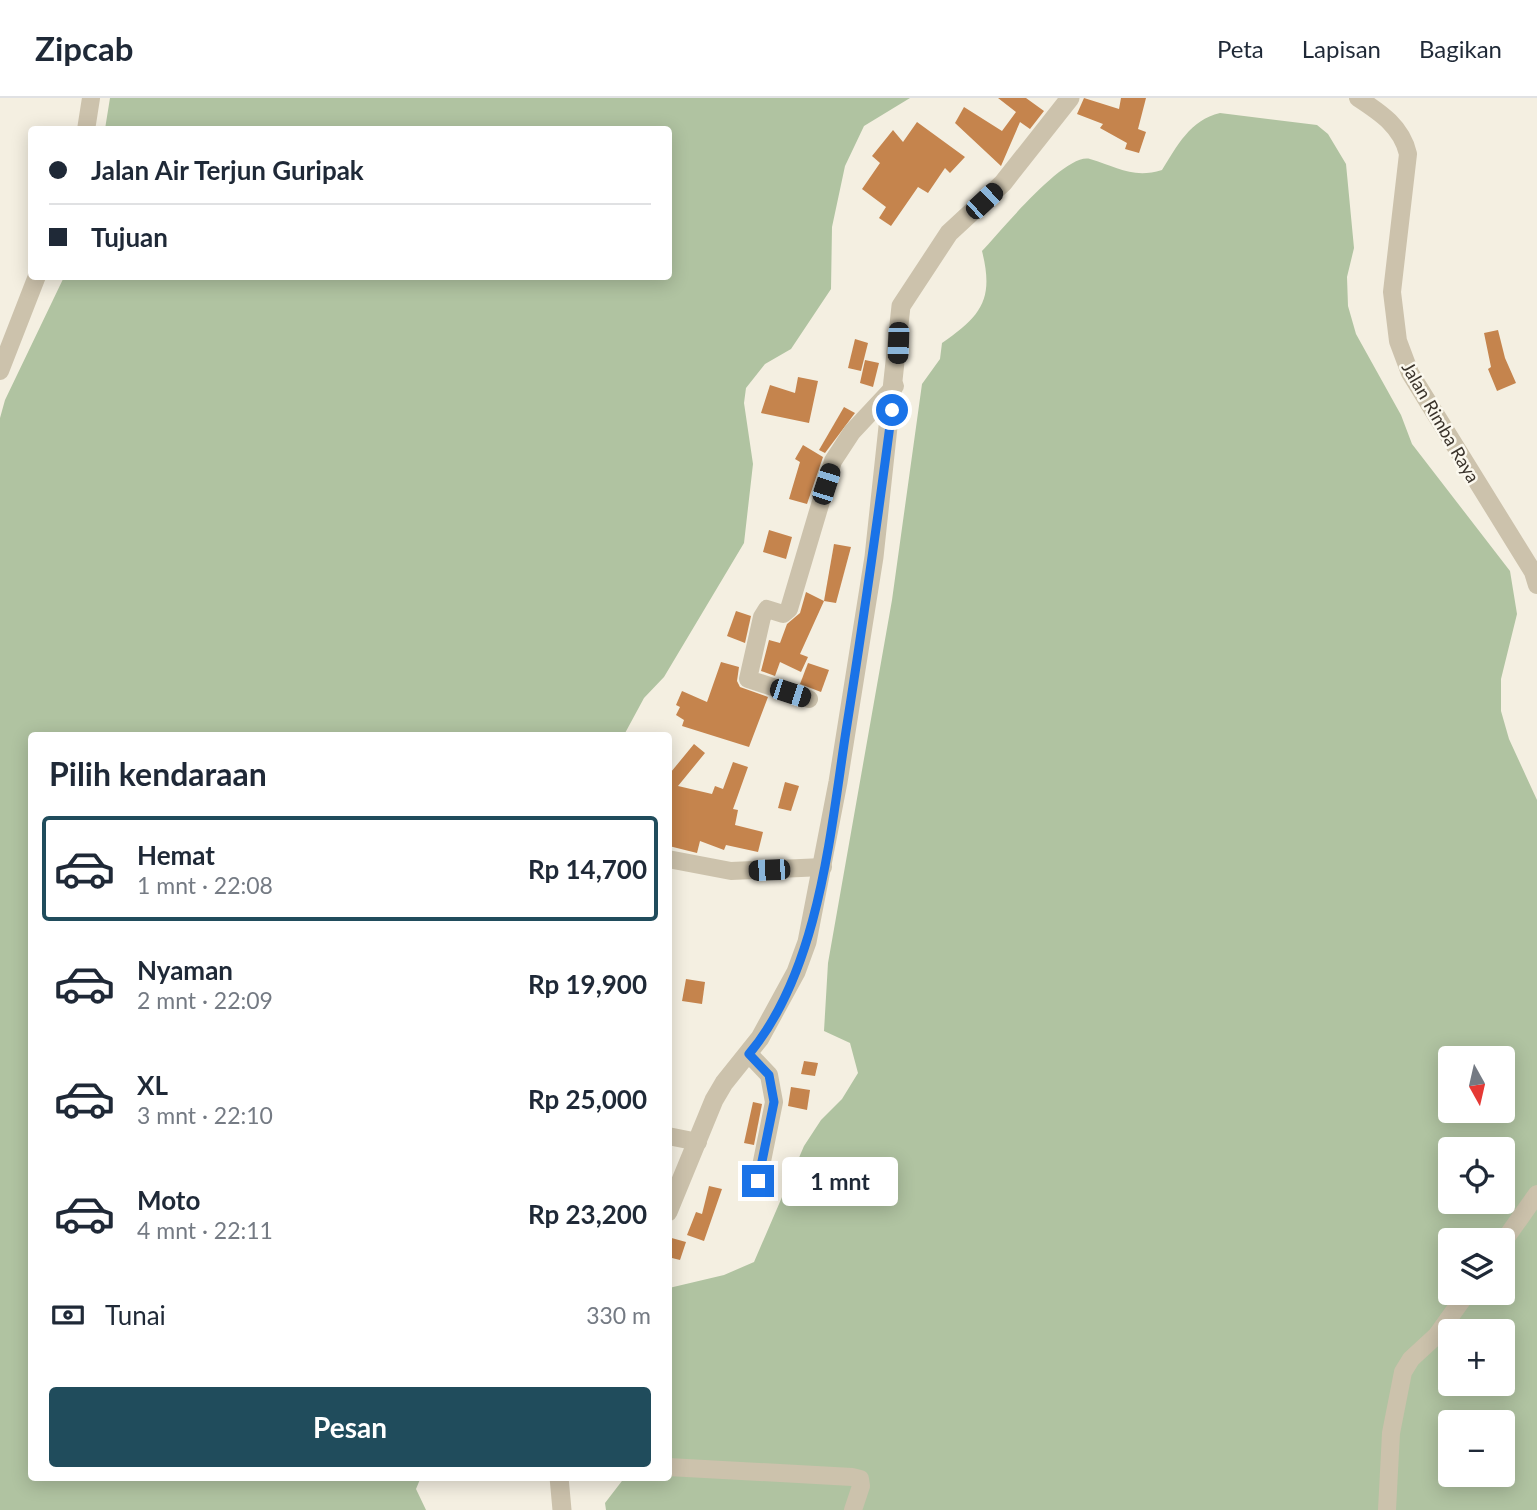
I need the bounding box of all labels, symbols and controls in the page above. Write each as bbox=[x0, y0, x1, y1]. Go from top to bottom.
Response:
text: Zipcab bbox=[35, 28, 133, 68]
text: Peta bbox=[1217, 34, 1264, 63]
text: Lapisan bbox=[1302, 34, 1381, 63]
text: Bagikan bbox=[1419, 34, 1502, 63]
text: Jalan Air Terjun Guripak bbox=[91, 154, 364, 186]
car bbox=[962, 179, 1007, 223]
text: Tujuan bbox=[91, 221, 168, 253]
car bbox=[887, 322, 910, 364]
street label: Jalan Rimba Raya bbox=[1398, 358, 1484, 486]
route start bbox=[876, 394, 908, 426]
car bbox=[810, 461, 843, 507]
car bbox=[767, 677, 814, 709]
text: Pilih kendaraan bbox=[49, 754, 267, 793]
icon: car bbox=[53, 837, 116, 900]
text: Hemat bbox=[137, 839, 215, 871]
text: Rp 14,700 bbox=[528, 853, 647, 885]
car bbox=[748, 859, 791, 881]
text: 1 mnt · 22:08 bbox=[137, 871, 273, 899]
icon: car bbox=[53, 952, 116, 1015]
text: Nyaman bbox=[137, 954, 233, 986]
text: Rp 19,900 bbox=[528, 968, 647, 1000]
text: 2 mnt · 22:09 bbox=[137, 986, 273, 1014]
north arrow bbox=[1438, 1046, 1516, 1124]
map controls bbox=[1438, 1046, 1515, 1487]
icon: car bbox=[53, 1067, 116, 1130]
text: XL bbox=[137, 1069, 168, 1101]
text: Rp 25,000 bbox=[528, 1083, 647, 1115]
text: 3 mnt · 22:10 bbox=[137, 1101, 273, 1129]
button: locate bbox=[1438, 1137, 1515, 1214]
callout: 1 mnt bbox=[782, 1156, 898, 1206]
route end bbox=[742, 1165, 774, 1197]
text: 1 mnt bbox=[810, 1167, 870, 1195]
icon: car bbox=[53, 1182, 116, 1245]
text: Moto bbox=[137, 1184, 200, 1216]
text: Rp 23,200 bbox=[528, 1198, 647, 1230]
text: 4 mnt · 22:11 bbox=[137, 1216, 273, 1244]
button: layers bbox=[1438, 1228, 1515, 1305]
icon: cash bbox=[49, 1296, 87, 1334]
text: Tunai bbox=[105, 1299, 166, 1331]
text: 330 m bbox=[586, 1301, 651, 1329]
button: + bbox=[1438, 1319, 1515, 1396]
button: Pesan bbox=[49, 1387, 651, 1467]
button: − bbox=[1438, 1410, 1515, 1487]

